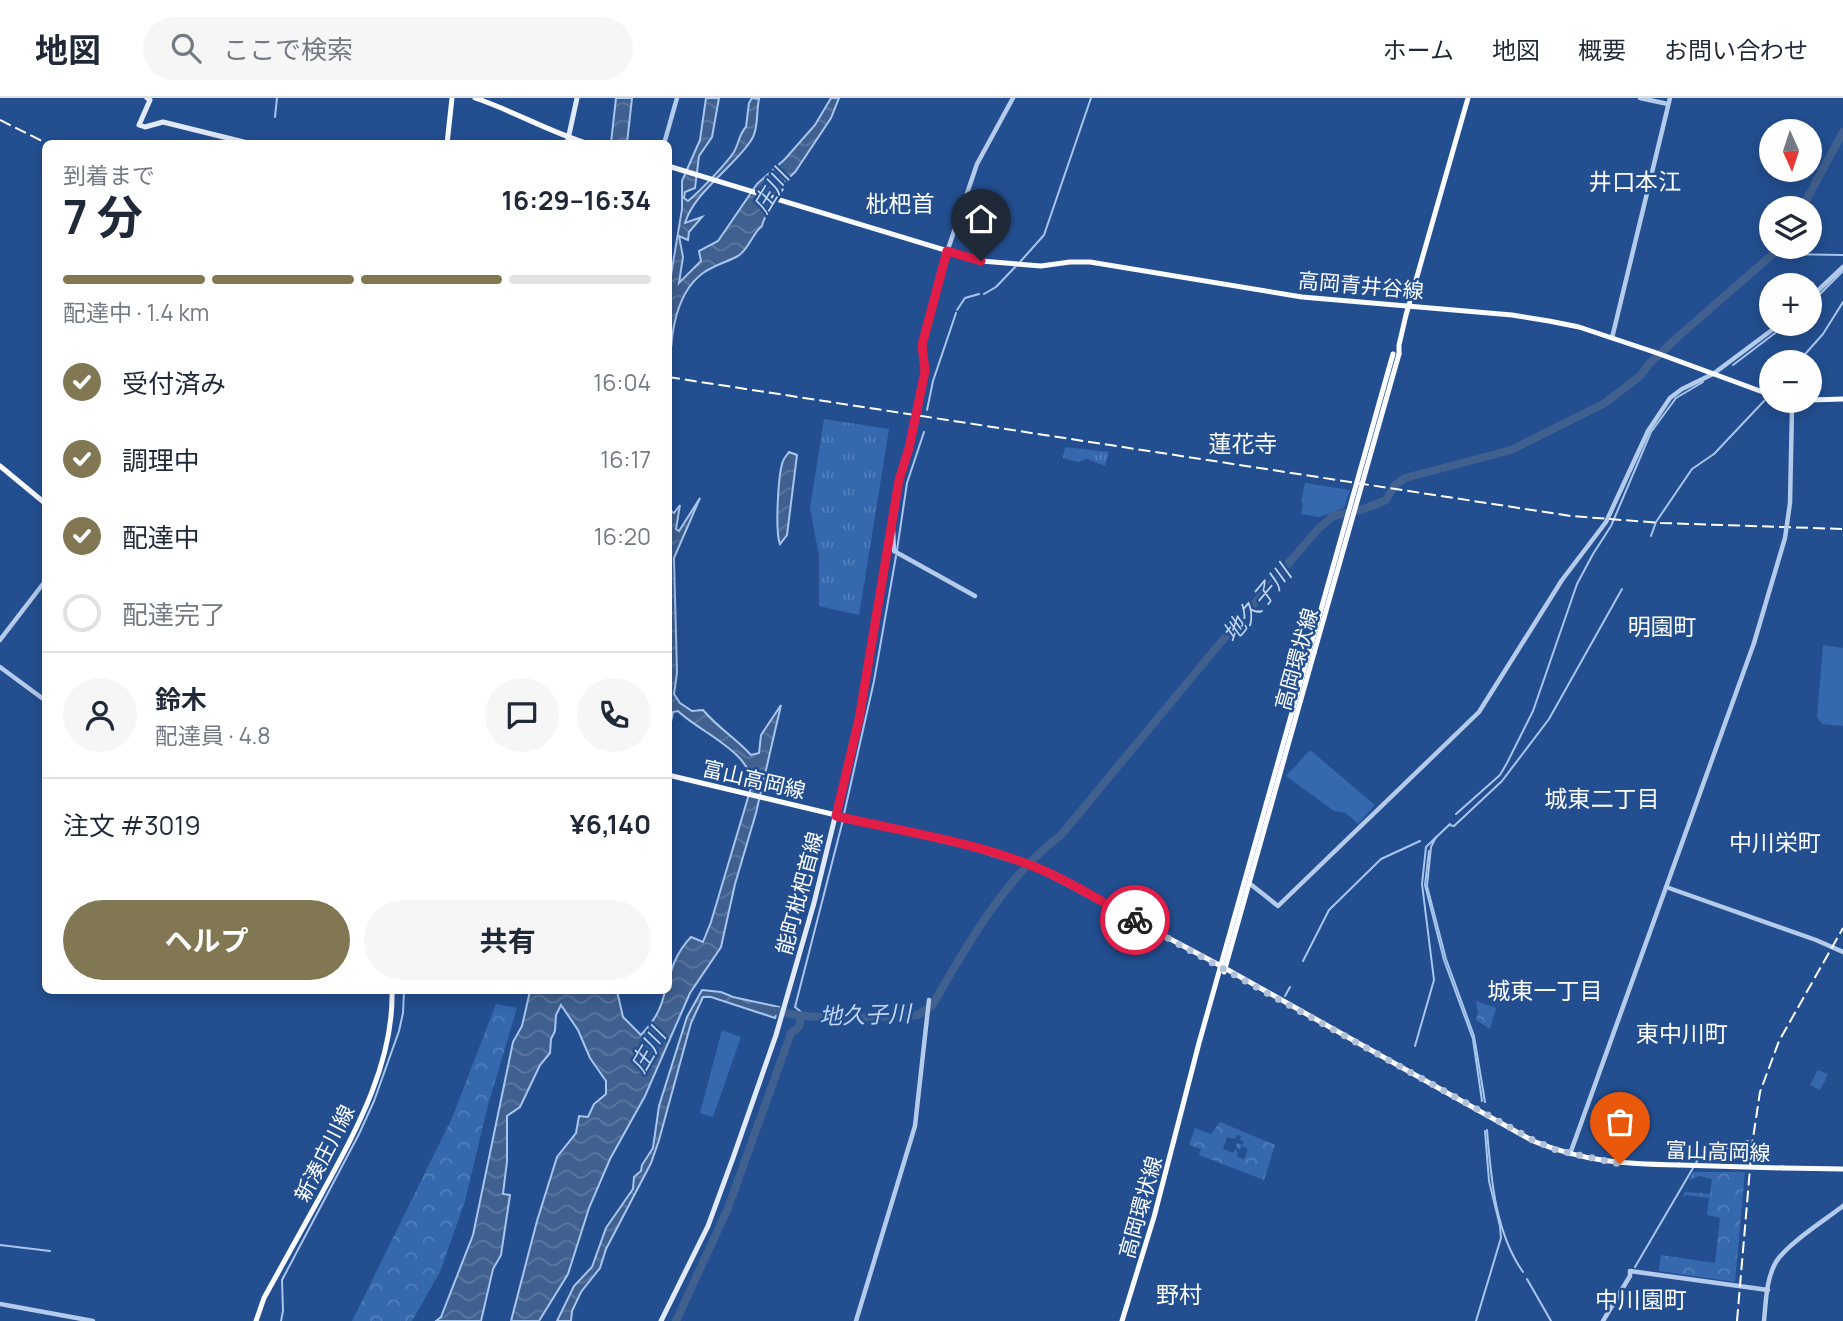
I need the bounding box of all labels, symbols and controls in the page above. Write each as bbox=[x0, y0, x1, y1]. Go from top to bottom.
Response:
search box bbox=[143, 17, 633, 80]
text: 地図 bbox=[35, 27, 101, 72]
icon: search bbox=[167, 29, 205, 67]
text: ここで検索 bbox=[223, 31, 353, 67]
text: ホーム bbox=[1383, 33, 1454, 66]
text: 地図 bbox=[1492, 33, 1540, 66]
text: 概要 bbox=[1578, 33, 1626, 66]
text: お問い合わせ bbox=[1664, 33, 1808, 66]
north arrow bbox=[1759, 119, 1822, 182]
map controls bbox=[1759, 119, 1822, 413]
text: 到着まで bbox=[63, 159, 155, 191]
water label: 庄川 bbox=[744, 160, 797, 219]
district label: 井口本江 bbox=[1589, 165, 1681, 197]
text: 16:29–16:34 bbox=[502, 182, 651, 218]
text: 7 分 bbox=[63, 185, 143, 248]
district label: 枇杷首 bbox=[866, 187, 935, 219]
pin bbox=[951, 189, 1011, 261]
button: layers bbox=[1759, 196, 1822, 259]
icon: home bbox=[962, 200, 1000, 238]
street label: 高岡青井谷線 bbox=[1297, 266, 1425, 304]
button: + bbox=[1759, 273, 1822, 336]
text: 配達中 · 1.4 km bbox=[63, 296, 209, 328]
button: − bbox=[1759, 350, 1822, 413]
icon: check bbox=[63, 363, 101, 401]
text: 受付済み bbox=[122, 365, 226, 401]
text: 16:04 bbox=[593, 366, 651, 398]
district label: 蓮花寺 bbox=[1209, 427, 1278, 459]
icon: check bbox=[63, 440, 101, 478]
text: 調理中 bbox=[122, 442, 200, 478]
text: 16:17 bbox=[600, 443, 651, 475]
icon: check bbox=[63, 517, 101, 555]
text: 配達中 bbox=[122, 519, 200, 555]
text: 16:20 bbox=[594, 520, 651, 552]
water label: 地久子川 bbox=[1214, 555, 1300, 649]
text: 配達完了 bbox=[122, 596, 226, 632]
street label: 高岡環状線 bbox=[1268, 605, 1324, 713]
district label: 明園町 bbox=[1628, 610, 1697, 642]
button: person bbox=[63, 678, 137, 752]
button: chat bbox=[485, 678, 559, 752]
button: phone bbox=[577, 678, 651, 752]
text: 鈴木 bbox=[155, 681, 207, 717]
text: 配達員 · 4.8 bbox=[155, 719, 271, 751]
street label: 富山高岡線 bbox=[700, 754, 808, 804]
district label: 城東二丁目 bbox=[1545, 782, 1660, 814]
text: ¥6,140 bbox=[570, 806, 651, 842]
text: 注文 #3019 bbox=[63, 807, 201, 843]
district label: 中川栄町 bbox=[1729, 826, 1821, 858]
street label: 能町枇杷首線 bbox=[769, 829, 829, 957]
courier bbox=[1100, 885, 1170, 955]
button: ヘルプ bbox=[63, 900, 350, 980]
button: 共有 bbox=[364, 900, 651, 980]
icon: bike bbox=[1116, 901, 1154, 939]
district label: 城東一丁目 bbox=[1488, 974, 1603, 1006]
water label: 地久子川 bbox=[818, 996, 915, 1032]
district label: 東中川町 bbox=[1636, 1017, 1728, 1049]
water label: 庄川 bbox=[622, 1019, 674, 1078]
pin bbox=[1590, 1092, 1650, 1164]
street label: 新湊庄川線 bbox=[288, 1100, 360, 1206]
icon: bag bbox=[1601, 1103, 1639, 1141]
street label: 富山高岡線 bbox=[1665, 1135, 1771, 1167]
street label: 高岡環状線 bbox=[1112, 1153, 1168, 1261]
district label: 野村 bbox=[1156, 1278, 1202, 1310]
district label: 中川園町 bbox=[1595, 1283, 1687, 1315]

